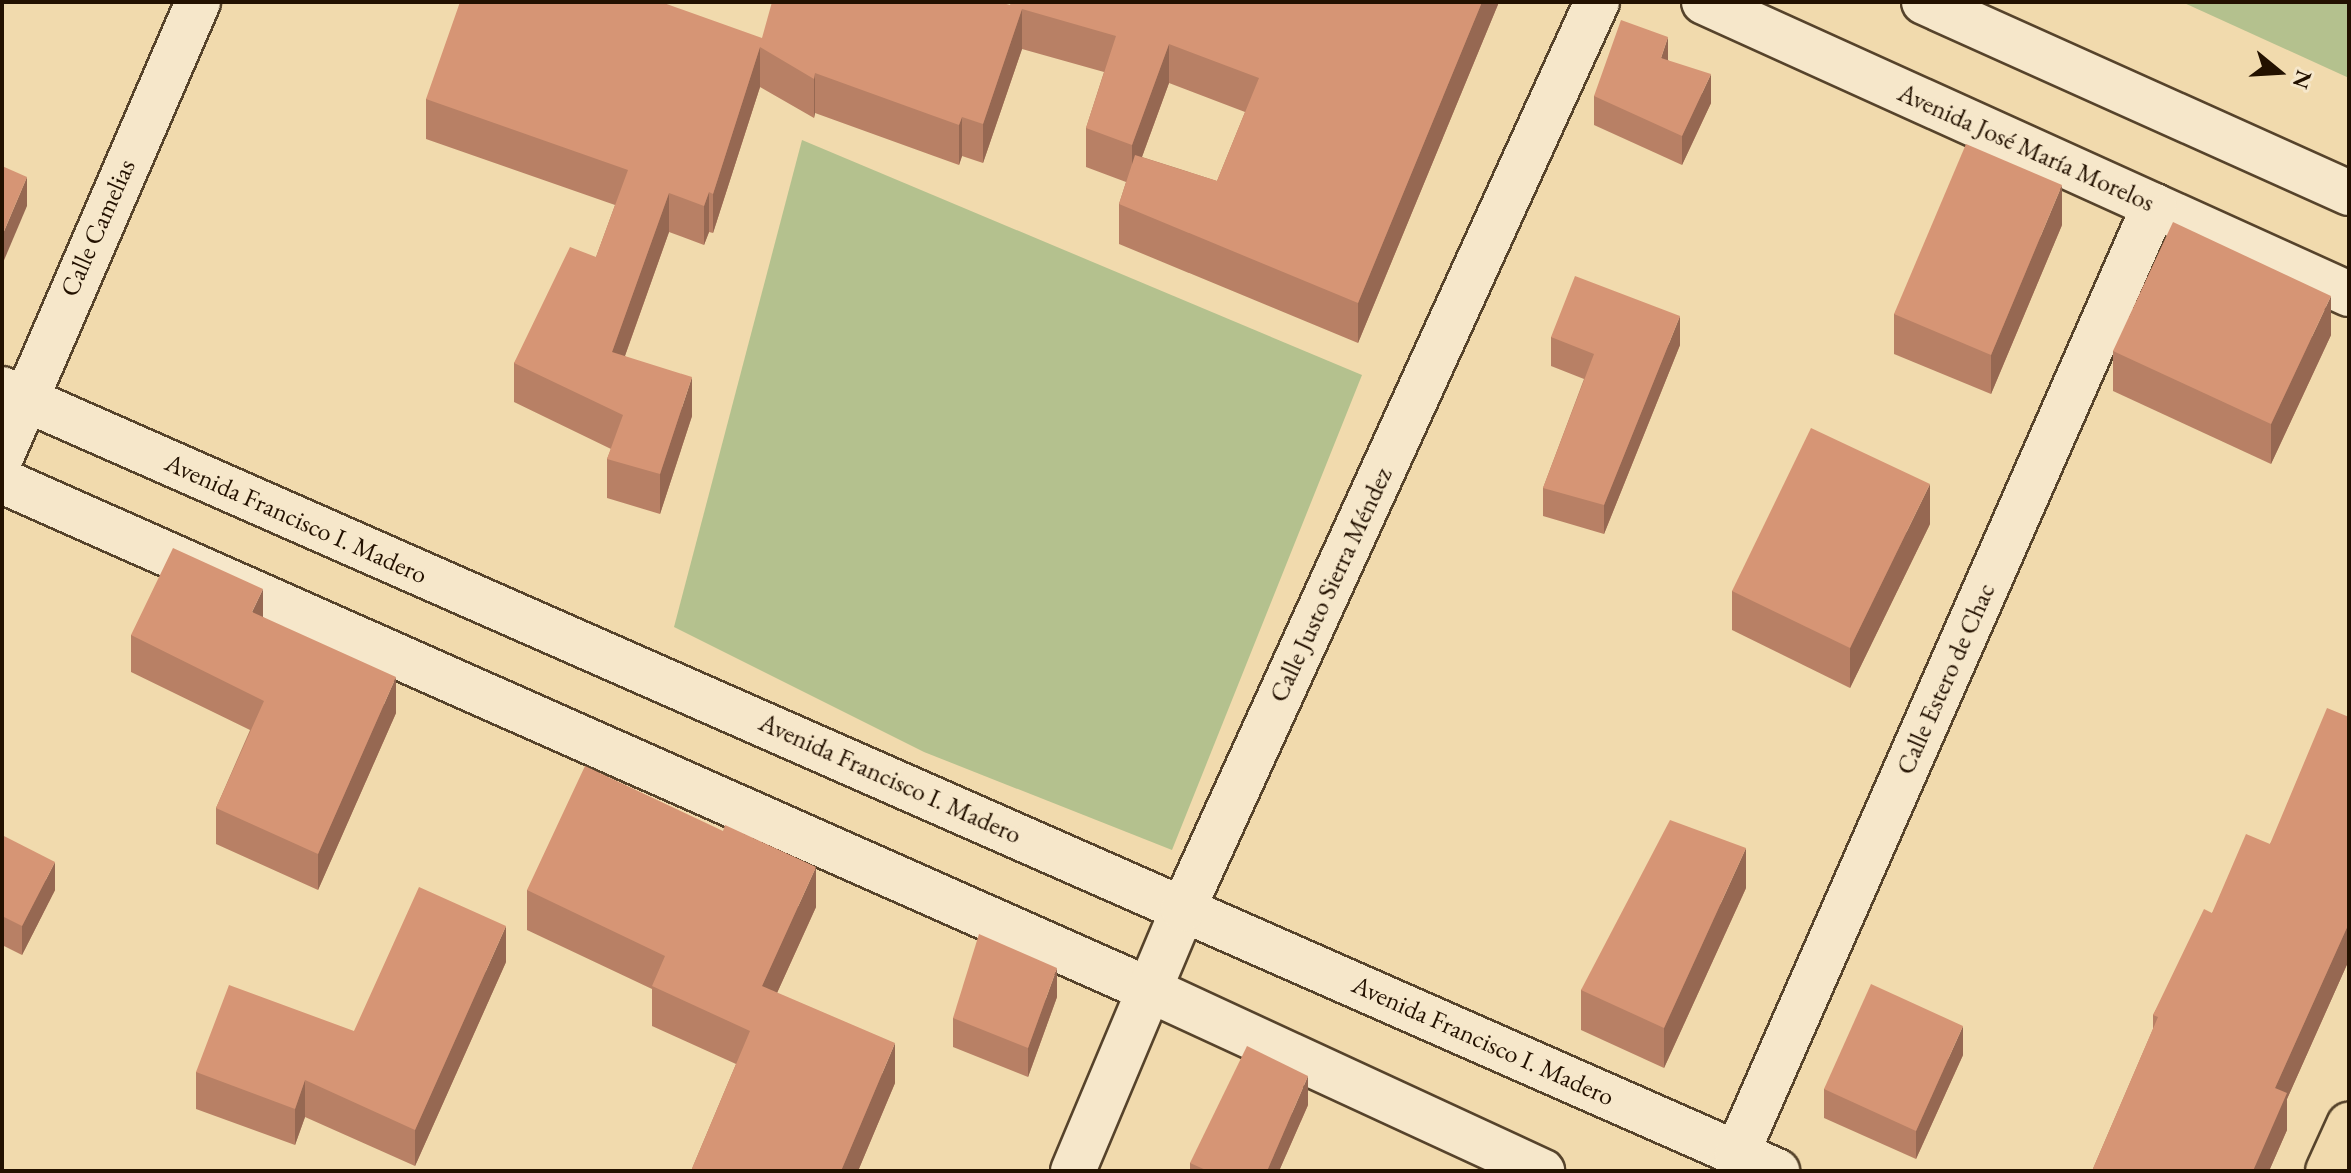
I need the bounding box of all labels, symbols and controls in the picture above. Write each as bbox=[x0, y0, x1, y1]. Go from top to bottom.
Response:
north arrow bbox=[2239, 32, 2319, 112]
text: N bbox=[2286, 67, 2319, 93]
street label: Avenida José María Morelos bbox=[1893, 77, 2159, 219]
street label: Calle Camelias bbox=[54, 154, 142, 302]
street label: Avenida Francisco I. Madero bbox=[160, 447, 432, 591]
street label: Calle Justo Sierra Méndez bbox=[1263, 463, 1399, 707]
street label: Calle Estero de Chac bbox=[1890, 579, 2002, 779]
street label: Avenida Francisco I. Madero bbox=[754, 707, 1026, 851]
street label: Avenida Francisco I. Madero bbox=[1347, 969, 1619, 1113]

